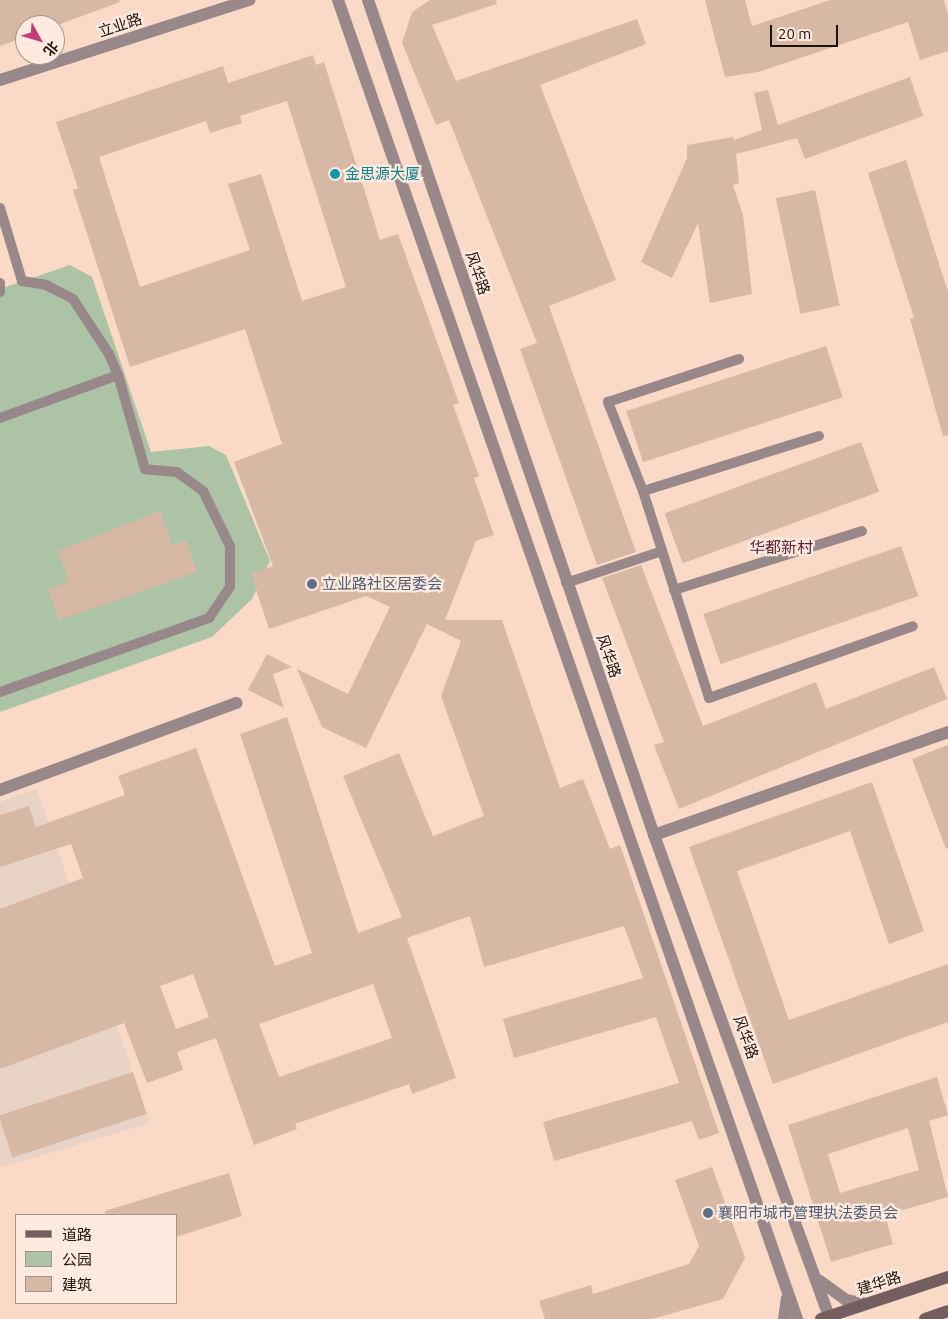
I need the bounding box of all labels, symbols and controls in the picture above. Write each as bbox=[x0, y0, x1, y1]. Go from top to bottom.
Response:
street label: 立业路 bbox=[96, 9, 144, 41]
north arrow bbox=[15, 15, 65, 65]
scale bar bbox=[773, 15, 840, 47]
text: 20 m bbox=[778, 25, 811, 42]
text: 北 bbox=[40, 38, 62, 59]
place label: 金思源大厦 bbox=[345, 165, 420, 183]
marker: 金思源大厦 bbox=[329, 168, 341, 180]
street label: 风华路 bbox=[462, 249, 494, 297]
district label: 华都新村 bbox=[749, 537, 813, 557]
place label: 立业路社区居委会 bbox=[322, 575, 442, 593]
marker: 立业路社区居委会 bbox=[306, 578, 318, 590]
street label: 风华路 bbox=[593, 632, 625, 680]
street label: 风华路 bbox=[730, 1013, 762, 1061]
place label: 襄阳市城市管理执法委员会 bbox=[718, 1204, 898, 1222]
marker: 襄阳市城市管理执法委员会 bbox=[702, 1207, 714, 1219]
legend bbox=[15, 1214, 178, 1304]
text: 道路 bbox=[62, 1226, 92, 1243]
text: 公园 bbox=[62, 1251, 92, 1268]
street label: 建华路 bbox=[855, 1267, 903, 1299]
text: 建筑 bbox=[62, 1276, 92, 1293]

